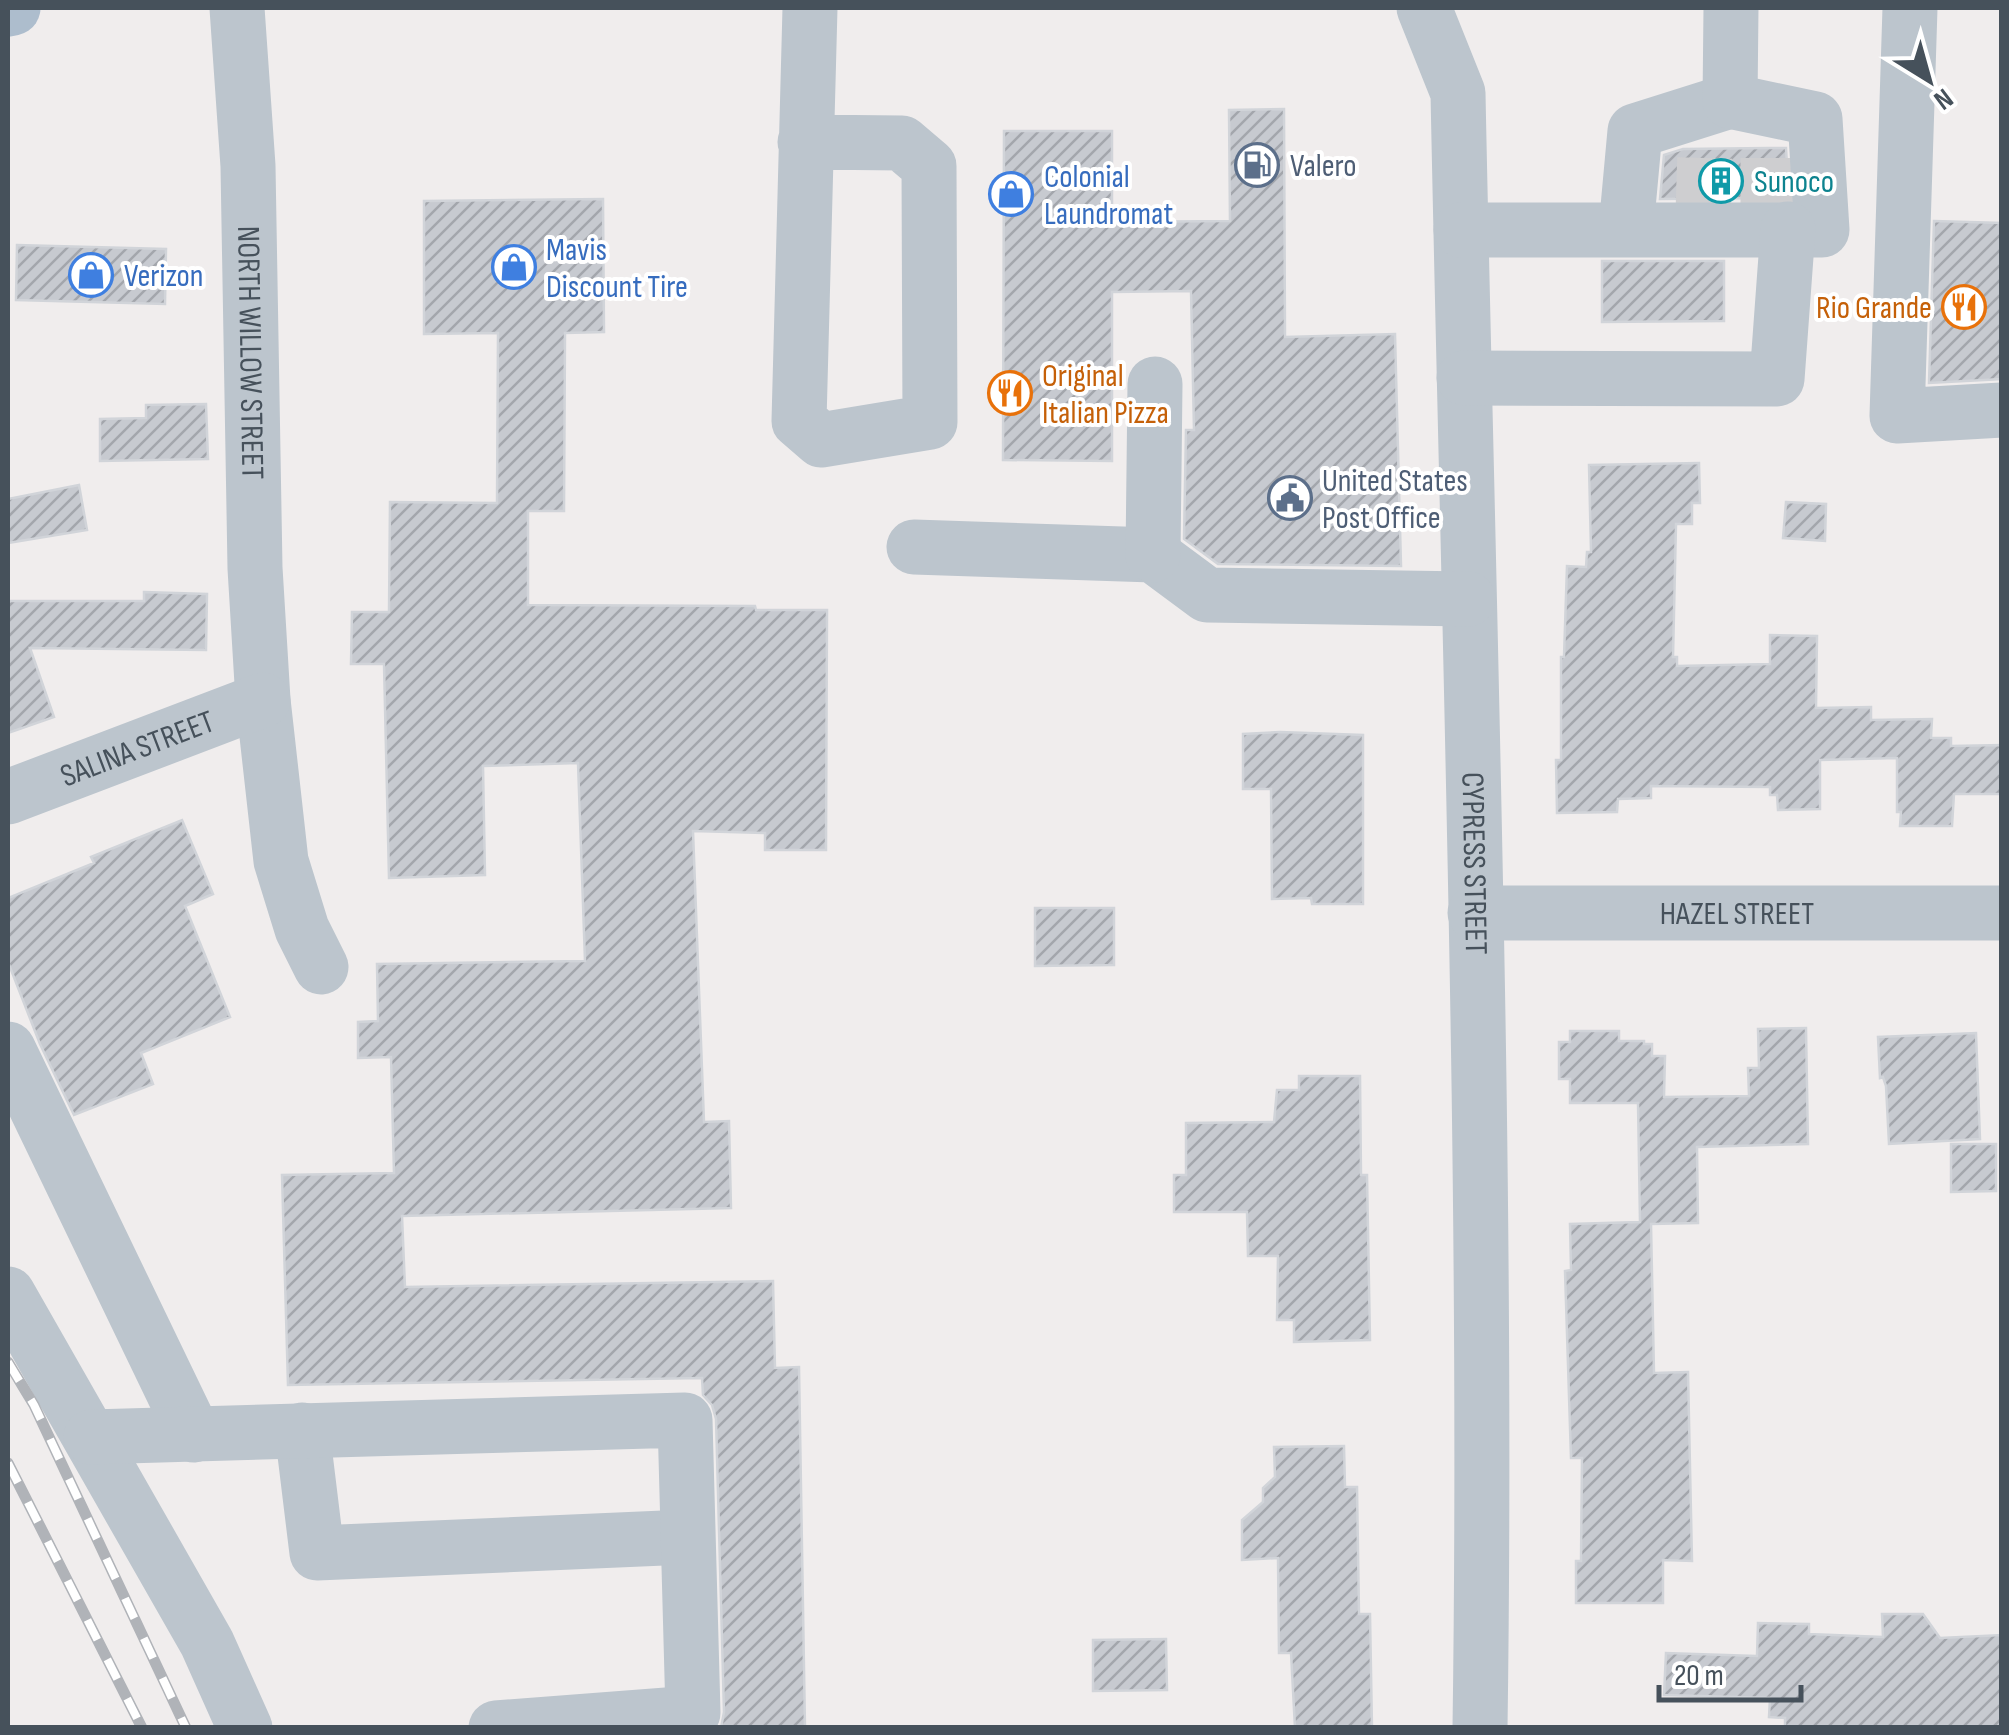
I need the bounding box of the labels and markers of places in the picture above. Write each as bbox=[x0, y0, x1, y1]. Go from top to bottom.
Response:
fuel station icon: Valero bbox=[1234, 142, 1280, 188]
place label: Valero bbox=[1290, 147, 1357, 186]
place label: Colonial Laundromat bbox=[1044, 158, 1173, 234]
building icon: Sunoco bbox=[1698, 158, 1744, 204]
place label: Sunoco bbox=[1754, 163, 1834, 202]
shop icon: Colonial Laundromat bbox=[988, 171, 1034, 217]
place label: Mavis Discount Tire bbox=[546, 231, 688, 307]
shop icon: Mavis Discount Tire bbox=[491, 244, 537, 290]
shop icon: Verizon bbox=[68, 252, 114, 298]
place label: Verizon bbox=[124, 257, 203, 296]
restaurant icon: Rio Grande bbox=[1941, 284, 1987, 330]
place label: Rio Grande bbox=[1816, 289, 1932, 328]
place label: Original Italian Pizza bbox=[1042, 357, 1169, 433]
restaurant icon: Original Italian Pizza bbox=[987, 370, 1033, 416]
place label: United States Post Office bbox=[1322, 462, 1468, 538]
public building icon: United States Post Office bbox=[1267, 475, 1313, 521]

